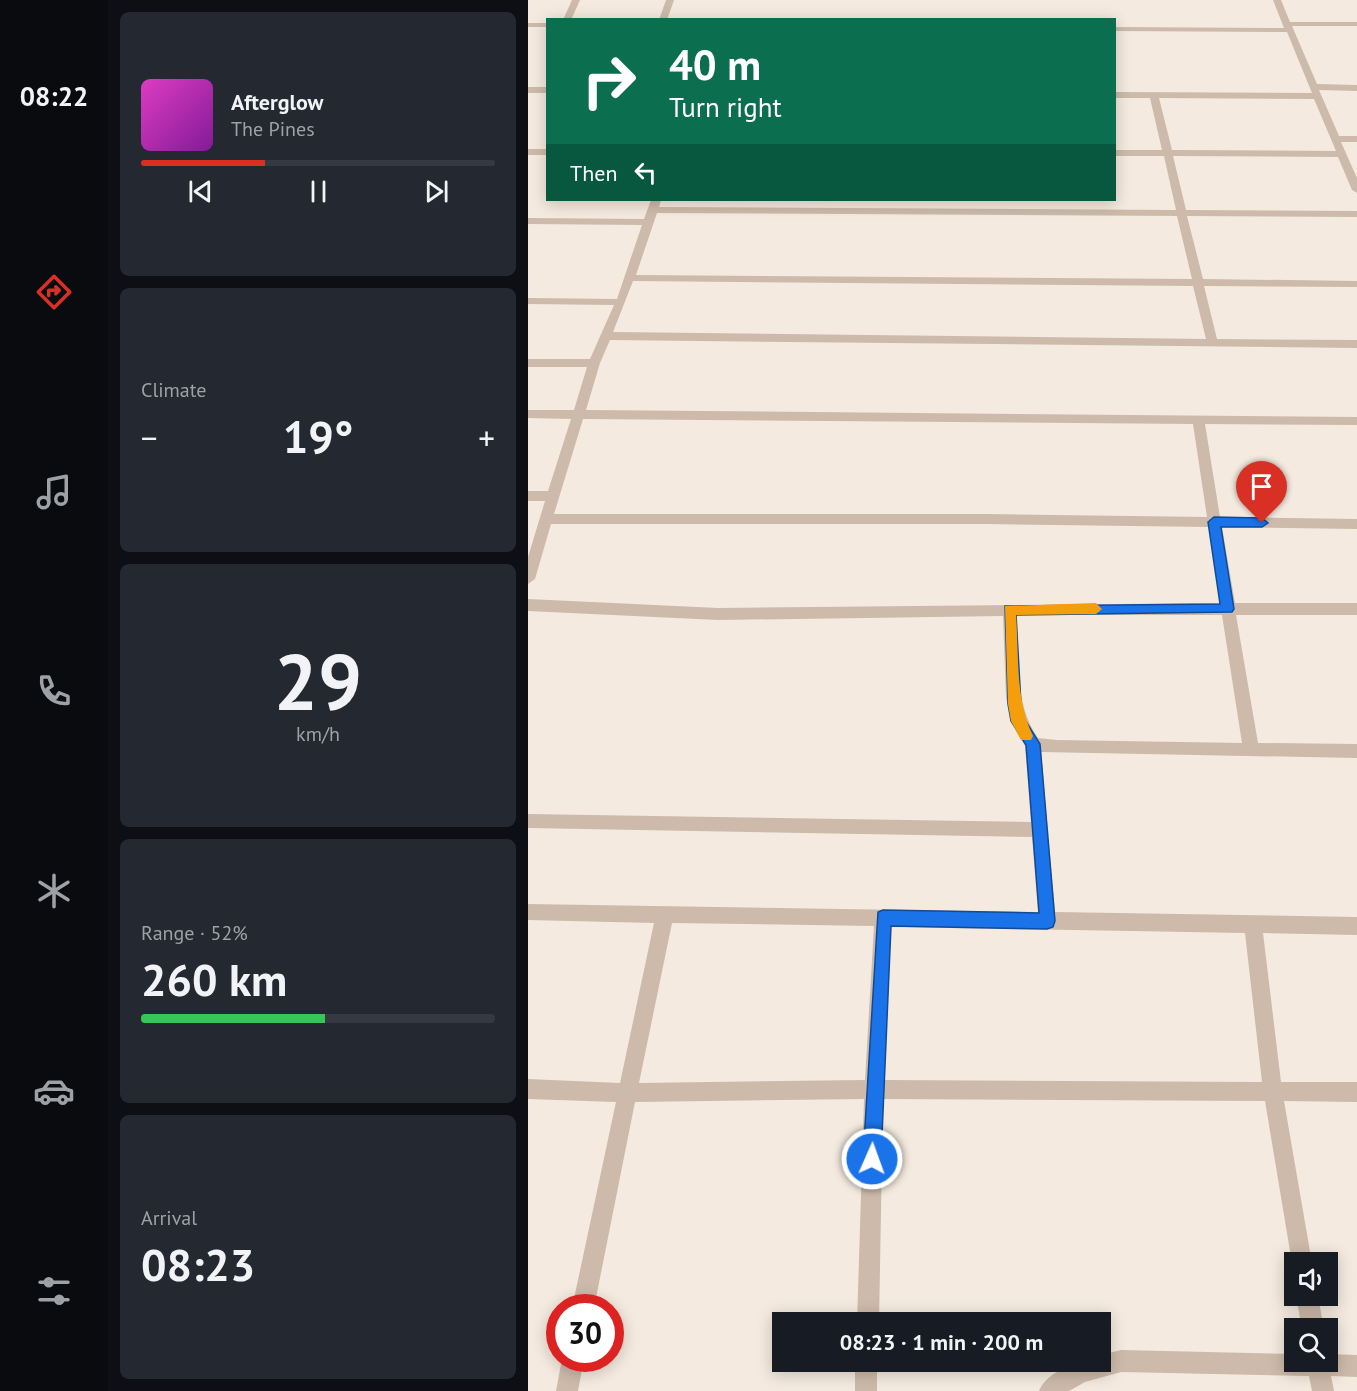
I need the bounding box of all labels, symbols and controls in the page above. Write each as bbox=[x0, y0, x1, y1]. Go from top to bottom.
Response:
text: 40 m bbox=[669, 37, 761, 92]
icon: right bbox=[570, 42, 648, 120]
text: 08:22 bbox=[20, 79, 88, 113]
text: Afterglow bbox=[231, 88, 323, 116]
text: Turn right bbox=[669, 90, 782, 124]
text: The Pines bbox=[231, 116, 315, 142]
icon: left bbox=[629, 156, 662, 189]
text: Then bbox=[570, 159, 617, 187]
icon: previous bbox=[184, 175, 217, 208]
icon: pause bbox=[302, 175, 335, 208]
icon: next bbox=[420, 175, 453, 208]
icon: directions bbox=[33, 271, 75, 313]
text: Climate bbox=[141, 377, 207, 403]
text: 19° bbox=[283, 407, 353, 465]
text: − bbox=[141, 416, 158, 459]
text: + bbox=[478, 416, 495, 459]
pin bbox=[1236, 461, 1287, 523]
icon: arrive bbox=[1245, 470, 1278, 503]
icon: music bbox=[33, 471, 75, 513]
text: 29 bbox=[274, 631, 362, 732]
icon: phone bbox=[33, 670, 75, 712]
text: km/h bbox=[296, 721, 340, 747]
icon: climate bbox=[33, 870, 75, 912]
text: Range · 52% bbox=[141, 920, 248, 946]
text: 260 km bbox=[141, 950, 287, 1008]
icon: car bbox=[33, 1070, 75, 1112]
position arrow bbox=[840, 1127, 904, 1191]
text: Arrival bbox=[141, 1205, 197, 1231]
text: 08:23 bbox=[141, 1235, 255, 1293]
map controls bbox=[1284, 1252, 1338, 1372]
button: sound bbox=[1284, 1252, 1338, 1306]
icon: filters bbox=[33, 1270, 75, 1312]
speed limit sign: 30 bbox=[546, 1294, 624, 1372]
button: search bbox=[1284, 1318, 1338, 1372]
text: 08:23 · 1 min · 200 m bbox=[840, 1328, 1043, 1356]

